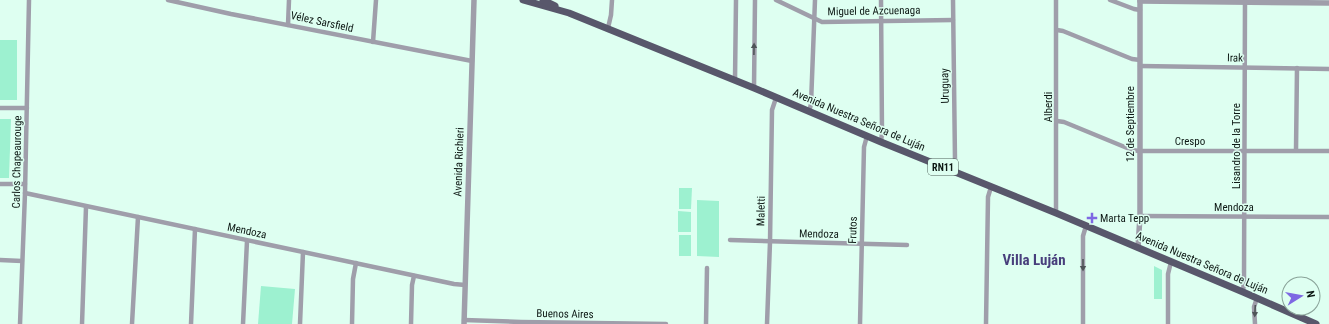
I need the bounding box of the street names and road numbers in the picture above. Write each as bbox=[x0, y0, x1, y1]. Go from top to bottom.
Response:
street label: Miguel de Azcuenaga bbox=[827, 4, 921, 18]
street label: Vélez Sarsfield bbox=[289, 9, 355, 35]
street label: Irak bbox=[1227, 51, 1243, 65]
street label: Uruguay bbox=[938, 68, 952, 104]
street label: Avenida Nuestra Señora de Luján bbox=[791, 86, 927, 154]
street label: 12 de Septiembre bbox=[1124, 86, 1137, 162]
street label: Alberdi bbox=[1042, 92, 1055, 122]
street label: Lisandro de la Torre bbox=[1230, 103, 1243, 189]
street label: Carlos Chapeaurouge bbox=[10, 115, 24, 209]
street label: Avenida Richieri bbox=[451, 127, 467, 197]
street label: Crespo bbox=[1175, 135, 1206, 148]
road number: RN11 bbox=[928, 159, 958, 175]
street label: Maletti bbox=[754, 196, 768, 226]
street label: Mendoza bbox=[1214, 201, 1254, 214]
street label: Frutos bbox=[846, 216, 860, 244]
street label: Mendoza bbox=[226, 221, 268, 241]
street label: Mendoza bbox=[799, 227, 839, 241]
street label: Avenida Nuestra Señora de Luján bbox=[1134, 229, 1270, 297]
street label: Buenos Aires bbox=[536, 307, 594, 321]

